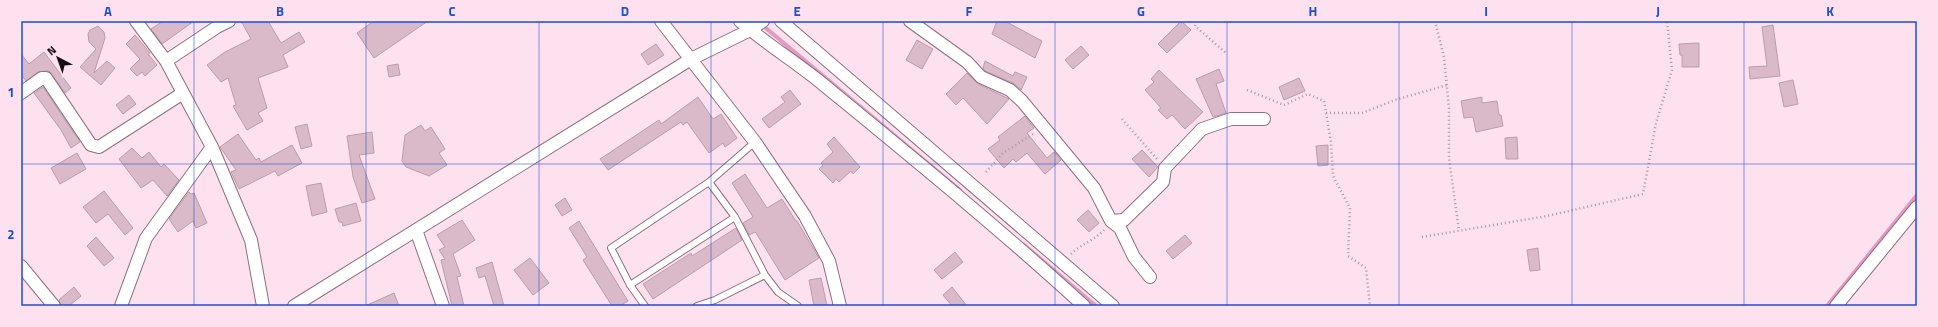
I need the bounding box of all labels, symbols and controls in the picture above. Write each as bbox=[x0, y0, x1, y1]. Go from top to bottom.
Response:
text: A bbox=[104, 1, 112, 21]
text: B bbox=[276, 1, 284, 21]
text: C bbox=[448, 1, 456, 21]
text: D bbox=[621, 1, 629, 21]
text: E bbox=[793, 1, 801, 21]
text: F bbox=[966, 1, 973, 21]
text: G bbox=[1137, 1, 1145, 21]
text: H bbox=[1309, 1, 1317, 21]
text: I bbox=[1484, 1, 1488, 21]
text: J bbox=[1656, 1, 1660, 21]
text: K bbox=[1826, 1, 1834, 21]
north arrow bbox=[38, 38, 78, 78]
text: N bbox=[43, 42, 60, 59]
text: 1 bbox=[7, 82, 15, 102]
text: 2 bbox=[7, 224, 15, 244]

